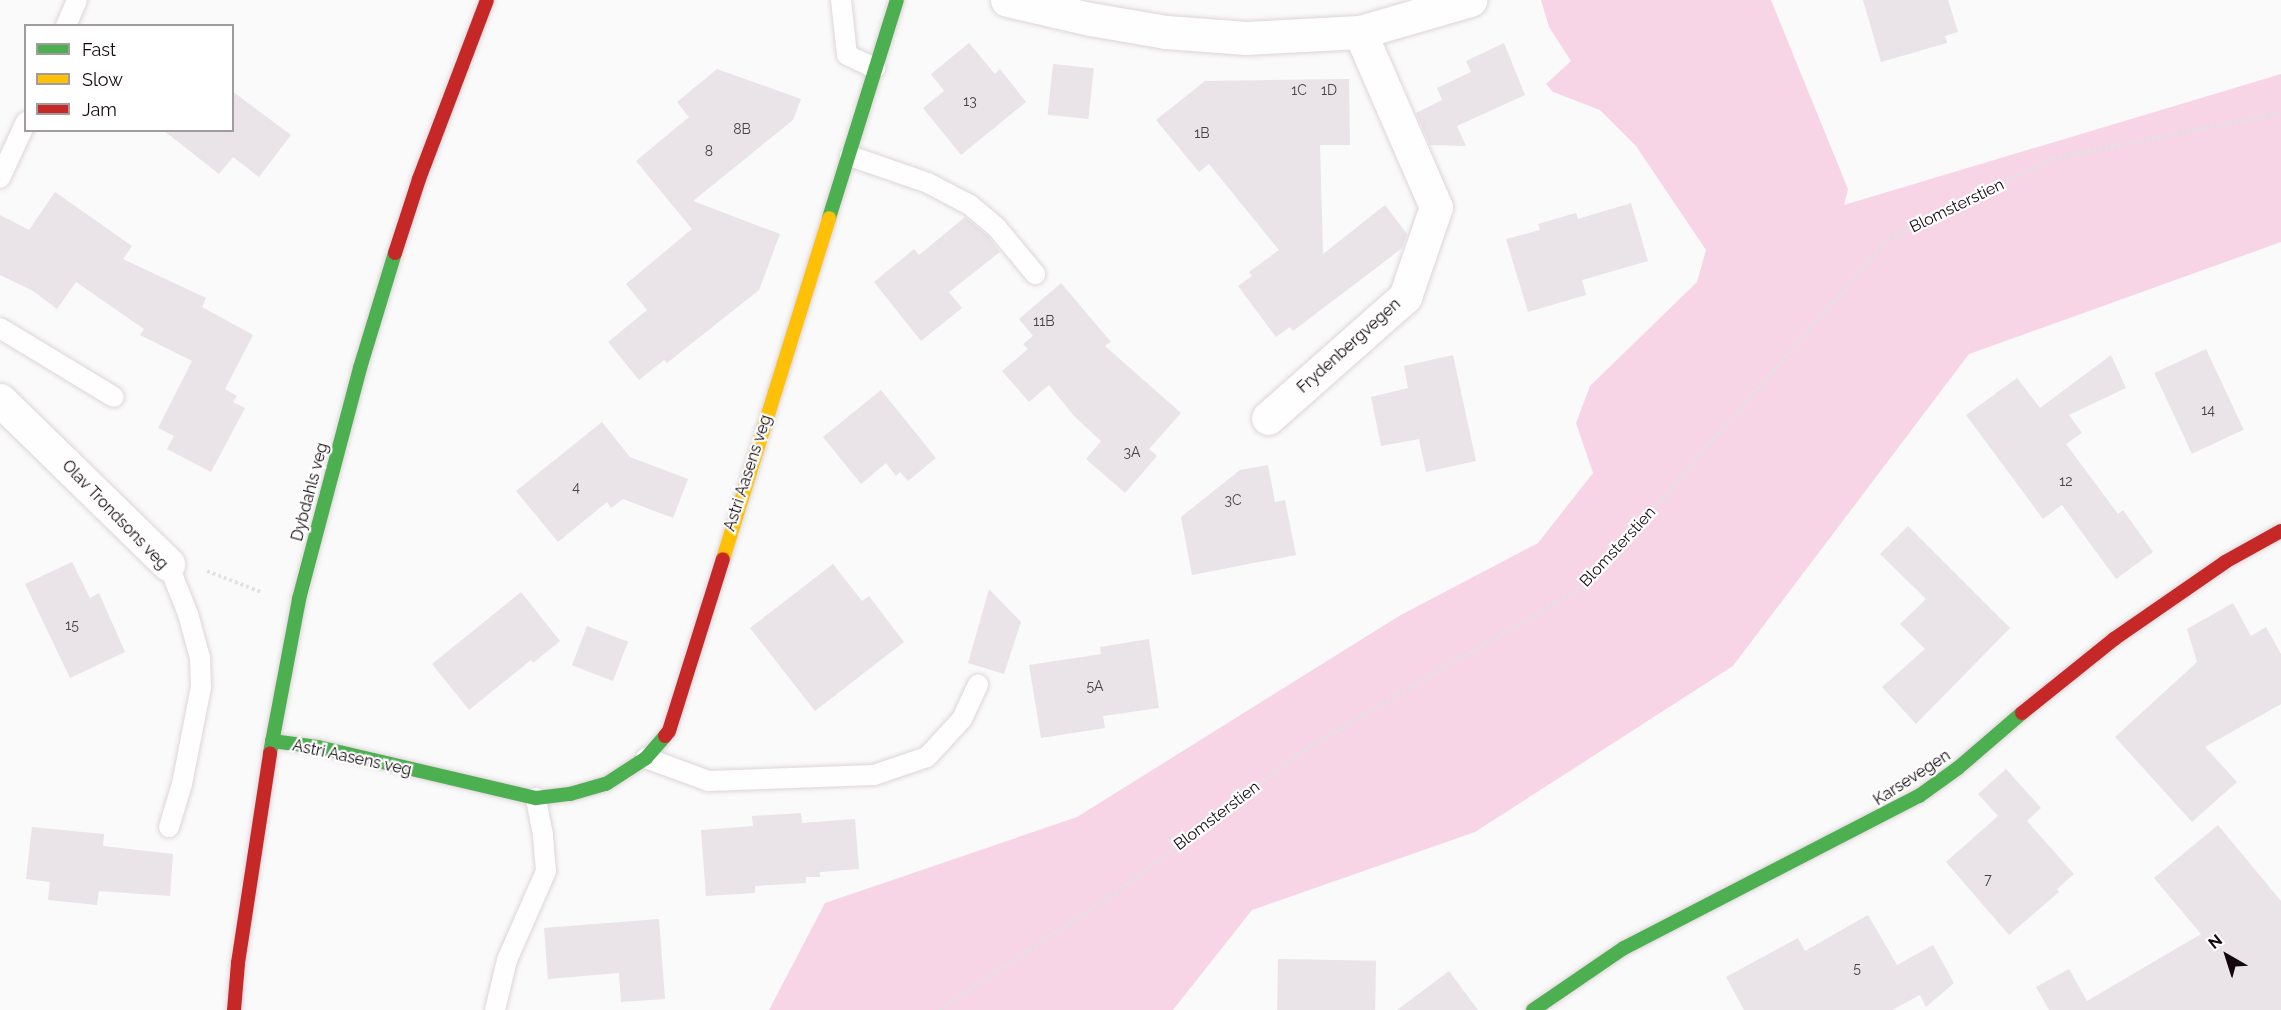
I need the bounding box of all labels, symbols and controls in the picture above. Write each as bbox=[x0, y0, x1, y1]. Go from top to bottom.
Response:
legend bbox=[24, 24, 234, 132]
text: Fast bbox=[82, 39, 116, 60]
text: Slow bbox=[82, 69, 123, 90]
house number: 1C bbox=[1291, 82, 1307, 98]
house number: 1D bbox=[1321, 82, 1337, 98]
house number: 13 bbox=[963, 93, 977, 109]
text: Jam bbox=[82, 99, 117, 120]
house number: 8B bbox=[733, 121, 751, 137]
house number: 1B bbox=[1194, 125, 1210, 141]
house number: 8 bbox=[705, 143, 713, 159]
street label: Blomsterstien bbox=[1907, 175, 2007, 237]
street label: Frydenbergvegen bbox=[1293, 295, 1405, 397]
house number: 11B bbox=[1033, 313, 1055, 329]
house number: 14 bbox=[2201, 402, 2215, 418]
street label: Astri Aasens veg bbox=[720, 412, 776, 534]
street label: Dybdahls veg bbox=[288, 440, 332, 544]
house number: 3A bbox=[1124, 444, 1140, 460]
street label: Olav Trondsons veg bbox=[57, 456, 173, 574]
house number: 12 bbox=[2059, 473, 2073, 489]
house number: 4 bbox=[572, 479, 580, 495]
house number: 3C bbox=[1224, 492, 1242, 508]
street label: Blomsterstien bbox=[1576, 503, 1660, 591]
house number: 15 bbox=[65, 617, 79, 633]
house number: 5A bbox=[1086, 678, 1104, 694]
street label: Astri Aasens veg bbox=[290, 736, 414, 780]
street label: Karsevegen bbox=[1870, 746, 1954, 810]
street label: Blomsterstien bbox=[1170, 777, 1264, 855]
house number: 7 bbox=[1984, 871, 1992, 887]
north arrow bbox=[2197, 926, 2257, 986]
text: N bbox=[2205, 930, 2226, 953]
house number: 5 bbox=[1853, 960, 1861, 976]

